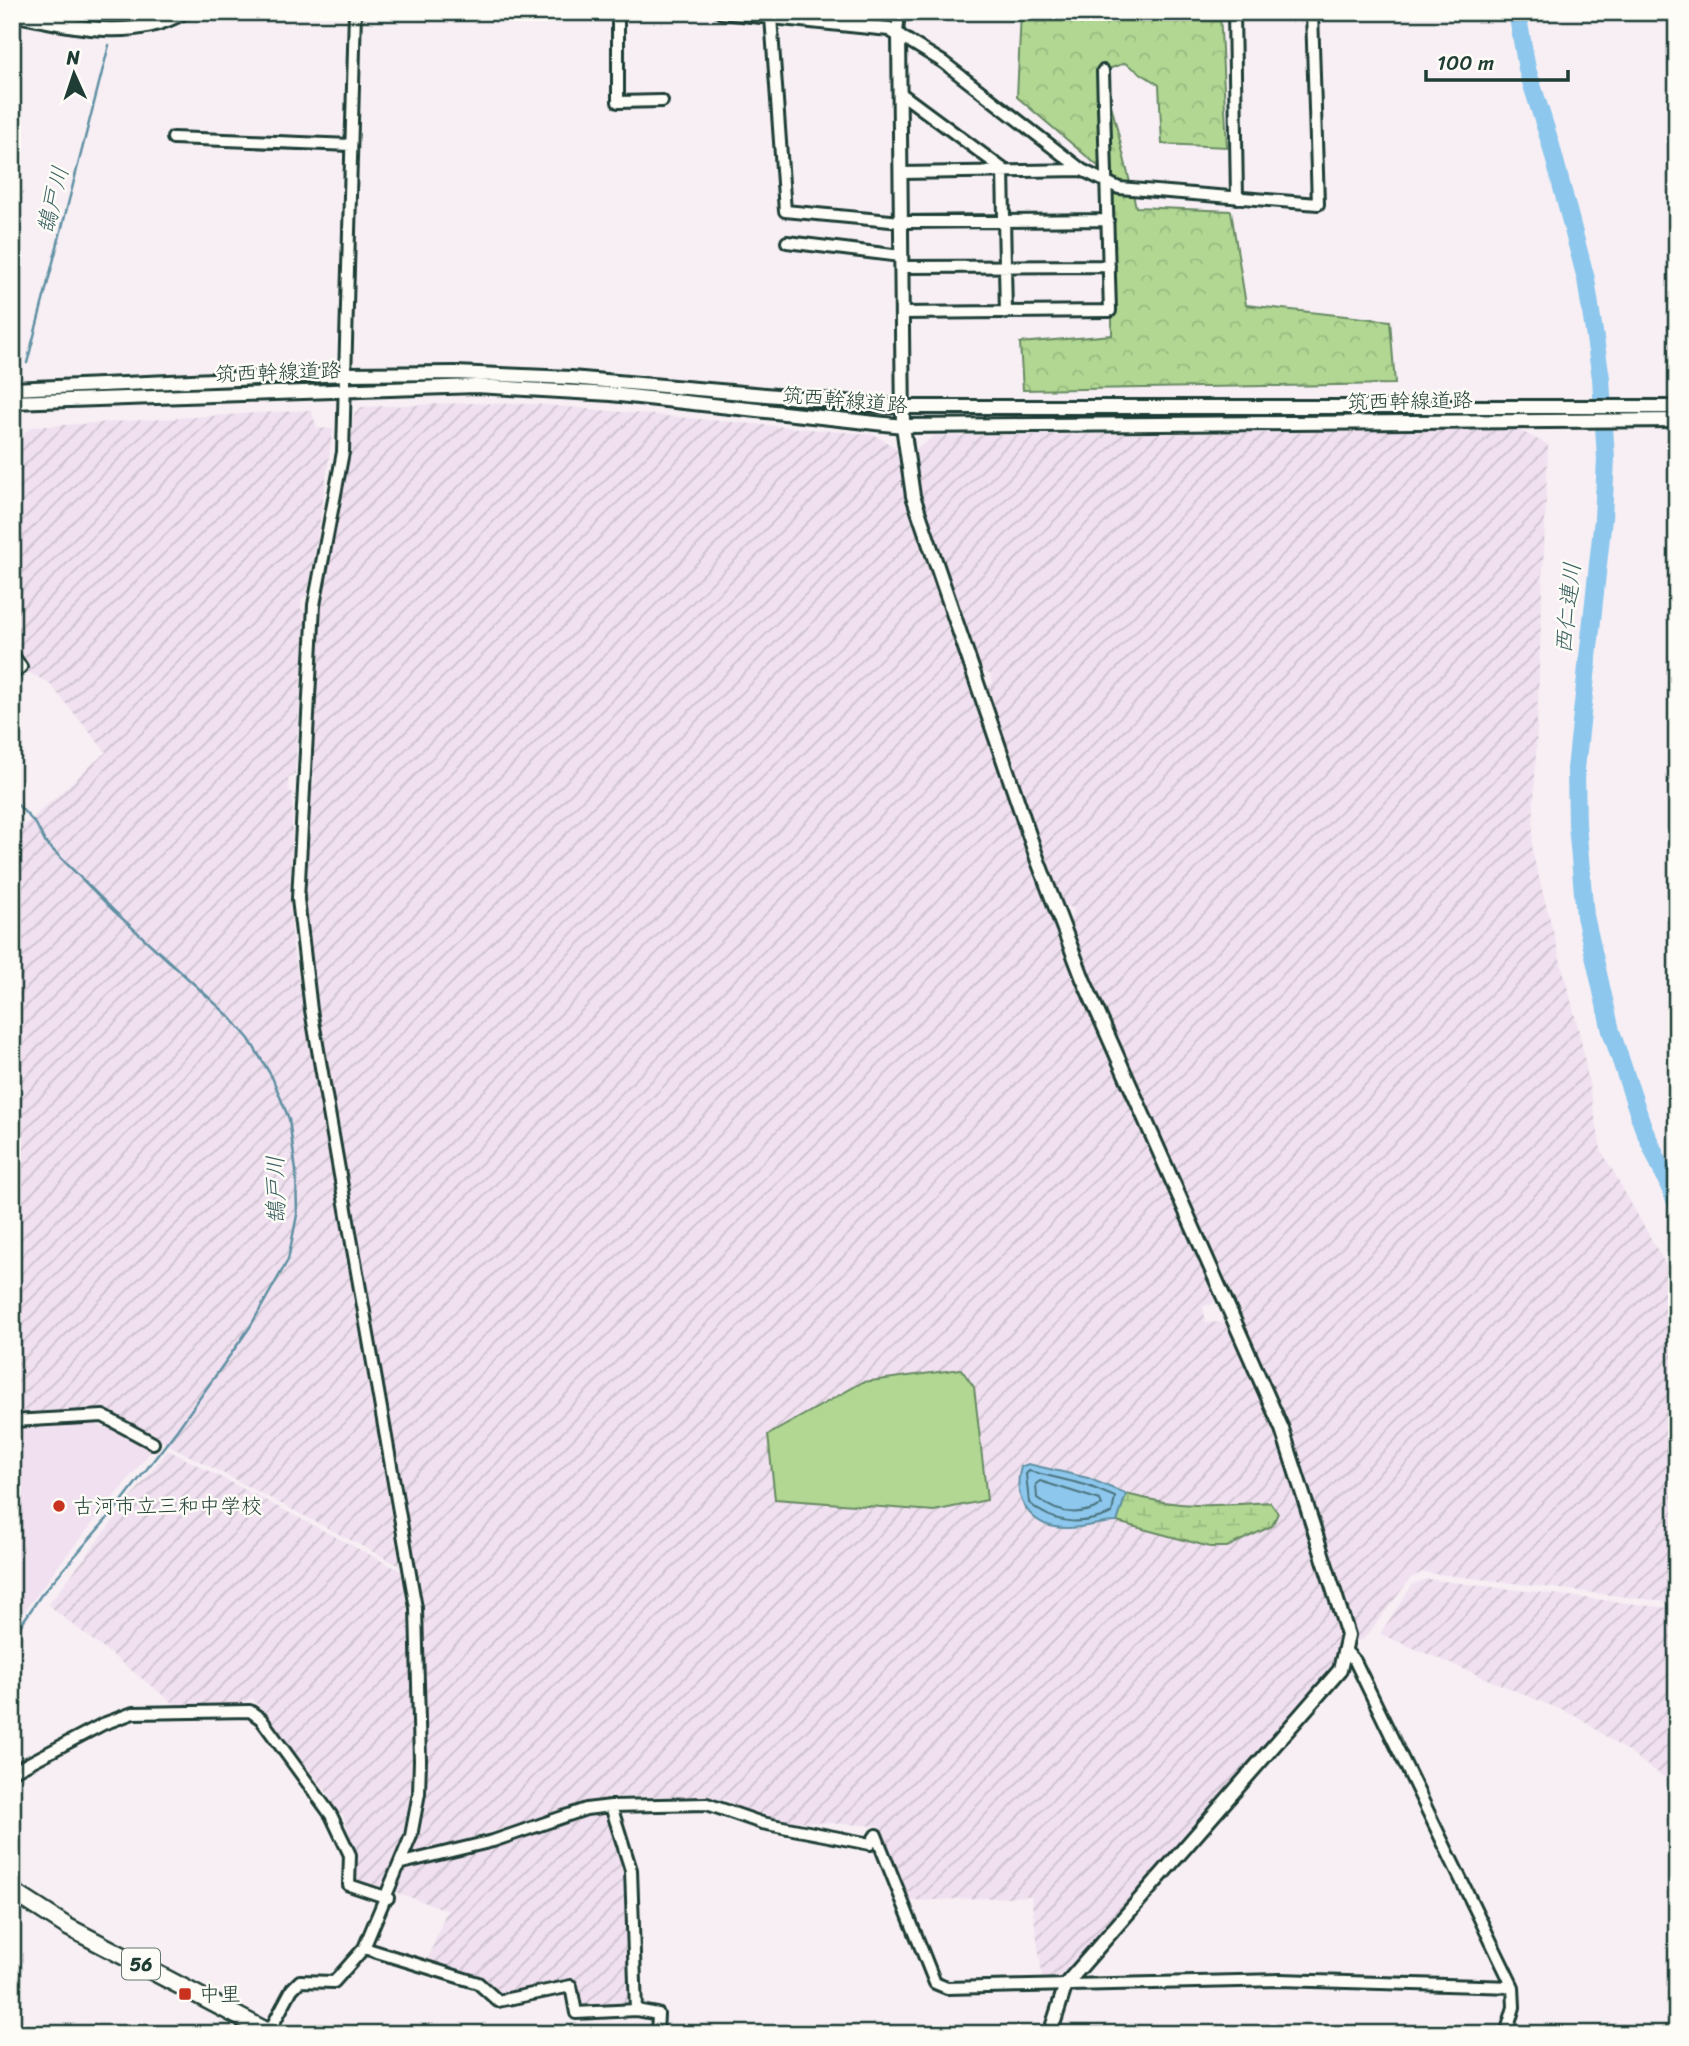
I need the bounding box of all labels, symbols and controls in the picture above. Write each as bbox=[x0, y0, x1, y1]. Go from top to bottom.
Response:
north arrow bbox=[38, 38, 108, 108]
scale bar bbox=[1426, 38, 1568, 82]
text: N bbox=[65, 41, 81, 74]
text: 100 m bbox=[1437, 44, 1494, 82]
water label: 鵠戸川 bbox=[25, 162, 81, 238]
street label: 筑西幹線道路 bbox=[214, 351, 342, 393]
street label: 筑西幹線道路 bbox=[781, 376, 909, 424]
street label: 筑西幹線道路 bbox=[1347, 381, 1473, 421]
water label: 西仁連川 bbox=[1543, 560, 1593, 656]
water label: 鵠戸川 bbox=[255, 1155, 297, 1225]
place label: 古河市立三和中学校 bbox=[73, 1487, 262, 1525]
marker: 古河市立三和中学校 bbox=[51, 1498, 67, 1514]
road number: 56 bbox=[122, 1948, 160, 1980]
place label: 中里 bbox=[199, 1975, 241, 2013]
marker: 中里 bbox=[177, 1986, 193, 2002]

